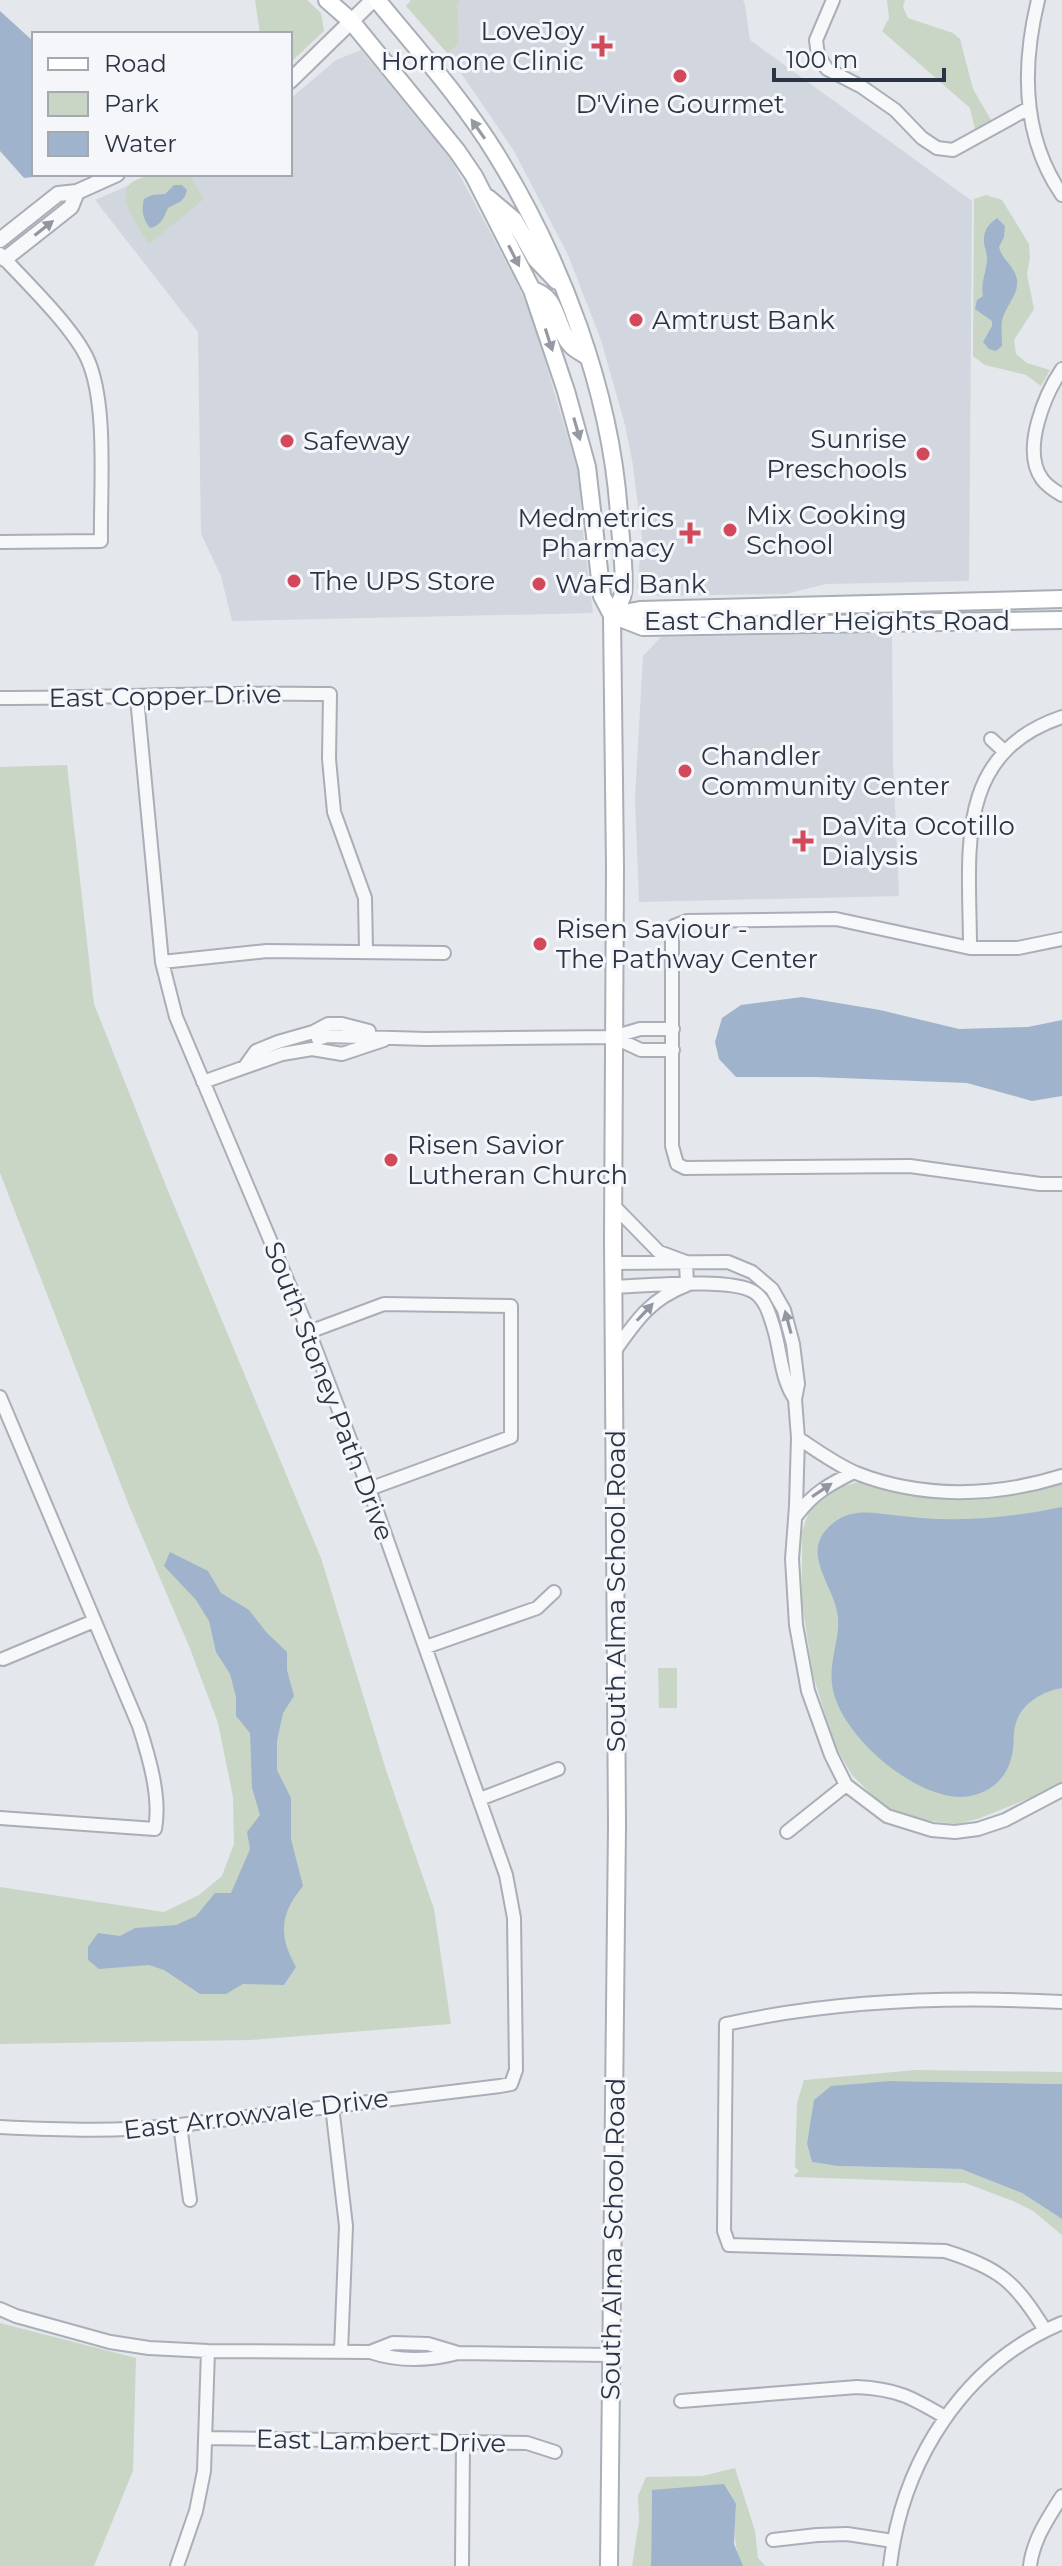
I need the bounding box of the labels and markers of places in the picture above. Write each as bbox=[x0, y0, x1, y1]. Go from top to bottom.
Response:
place label: LoveJoy Hormone Clinic bbox=[381, 15, 585, 77]
marker: LoveJoy Hormone Clinic bbox=[591, 35, 613, 57]
marker: D'Vine Gourmet bbox=[671, 67, 689, 85]
place label: D'Vine Gourmet bbox=[575, 88, 785, 120]
place label: Amtrust Bank bbox=[652, 304, 835, 336]
marker: Amtrust Bank bbox=[627, 311, 645, 329]
place label: Sunrise Preschools bbox=[766, 423, 907, 485]
place label: Safeway bbox=[303, 425, 411, 457]
marker: Safeway bbox=[278, 432, 296, 450]
marker: Sunrise Preschools bbox=[914, 445, 932, 463]
place label: Mix Cooking School bbox=[746, 499, 907, 561]
place label: Medmetrics Pharmacy bbox=[517, 502, 675, 564]
marker: Mix Cooking School bbox=[721, 521, 739, 539]
marker: Medmetrics Pharmacy bbox=[681, 524, 699, 542]
place label: The UPS Store bbox=[310, 565, 495, 597]
place label: WaFd Bank bbox=[555, 568, 707, 600]
marker: The UPS Store bbox=[285, 572, 303, 590]
marker: WaFd Bank bbox=[530, 575, 548, 593]
place label: Chandler Community Center bbox=[701, 740, 950, 802]
marker: Chandler Community Center bbox=[676, 762, 694, 780]
place label: DaVita Ocotillo Dialysis bbox=[821, 810, 1015, 872]
marker: DaVita Ocotillo Dialysis bbox=[792, 830, 814, 852]
place label: Risen Saviour - The Pathway Center bbox=[556, 913, 818, 975]
marker: Risen Saviour - The Pathway Center bbox=[531, 935, 549, 953]
place label: Risen Savior Lutheran Church bbox=[407, 1129, 628, 1191]
marker: Risen Savior Lutheran Church bbox=[382, 1151, 400, 1169]

